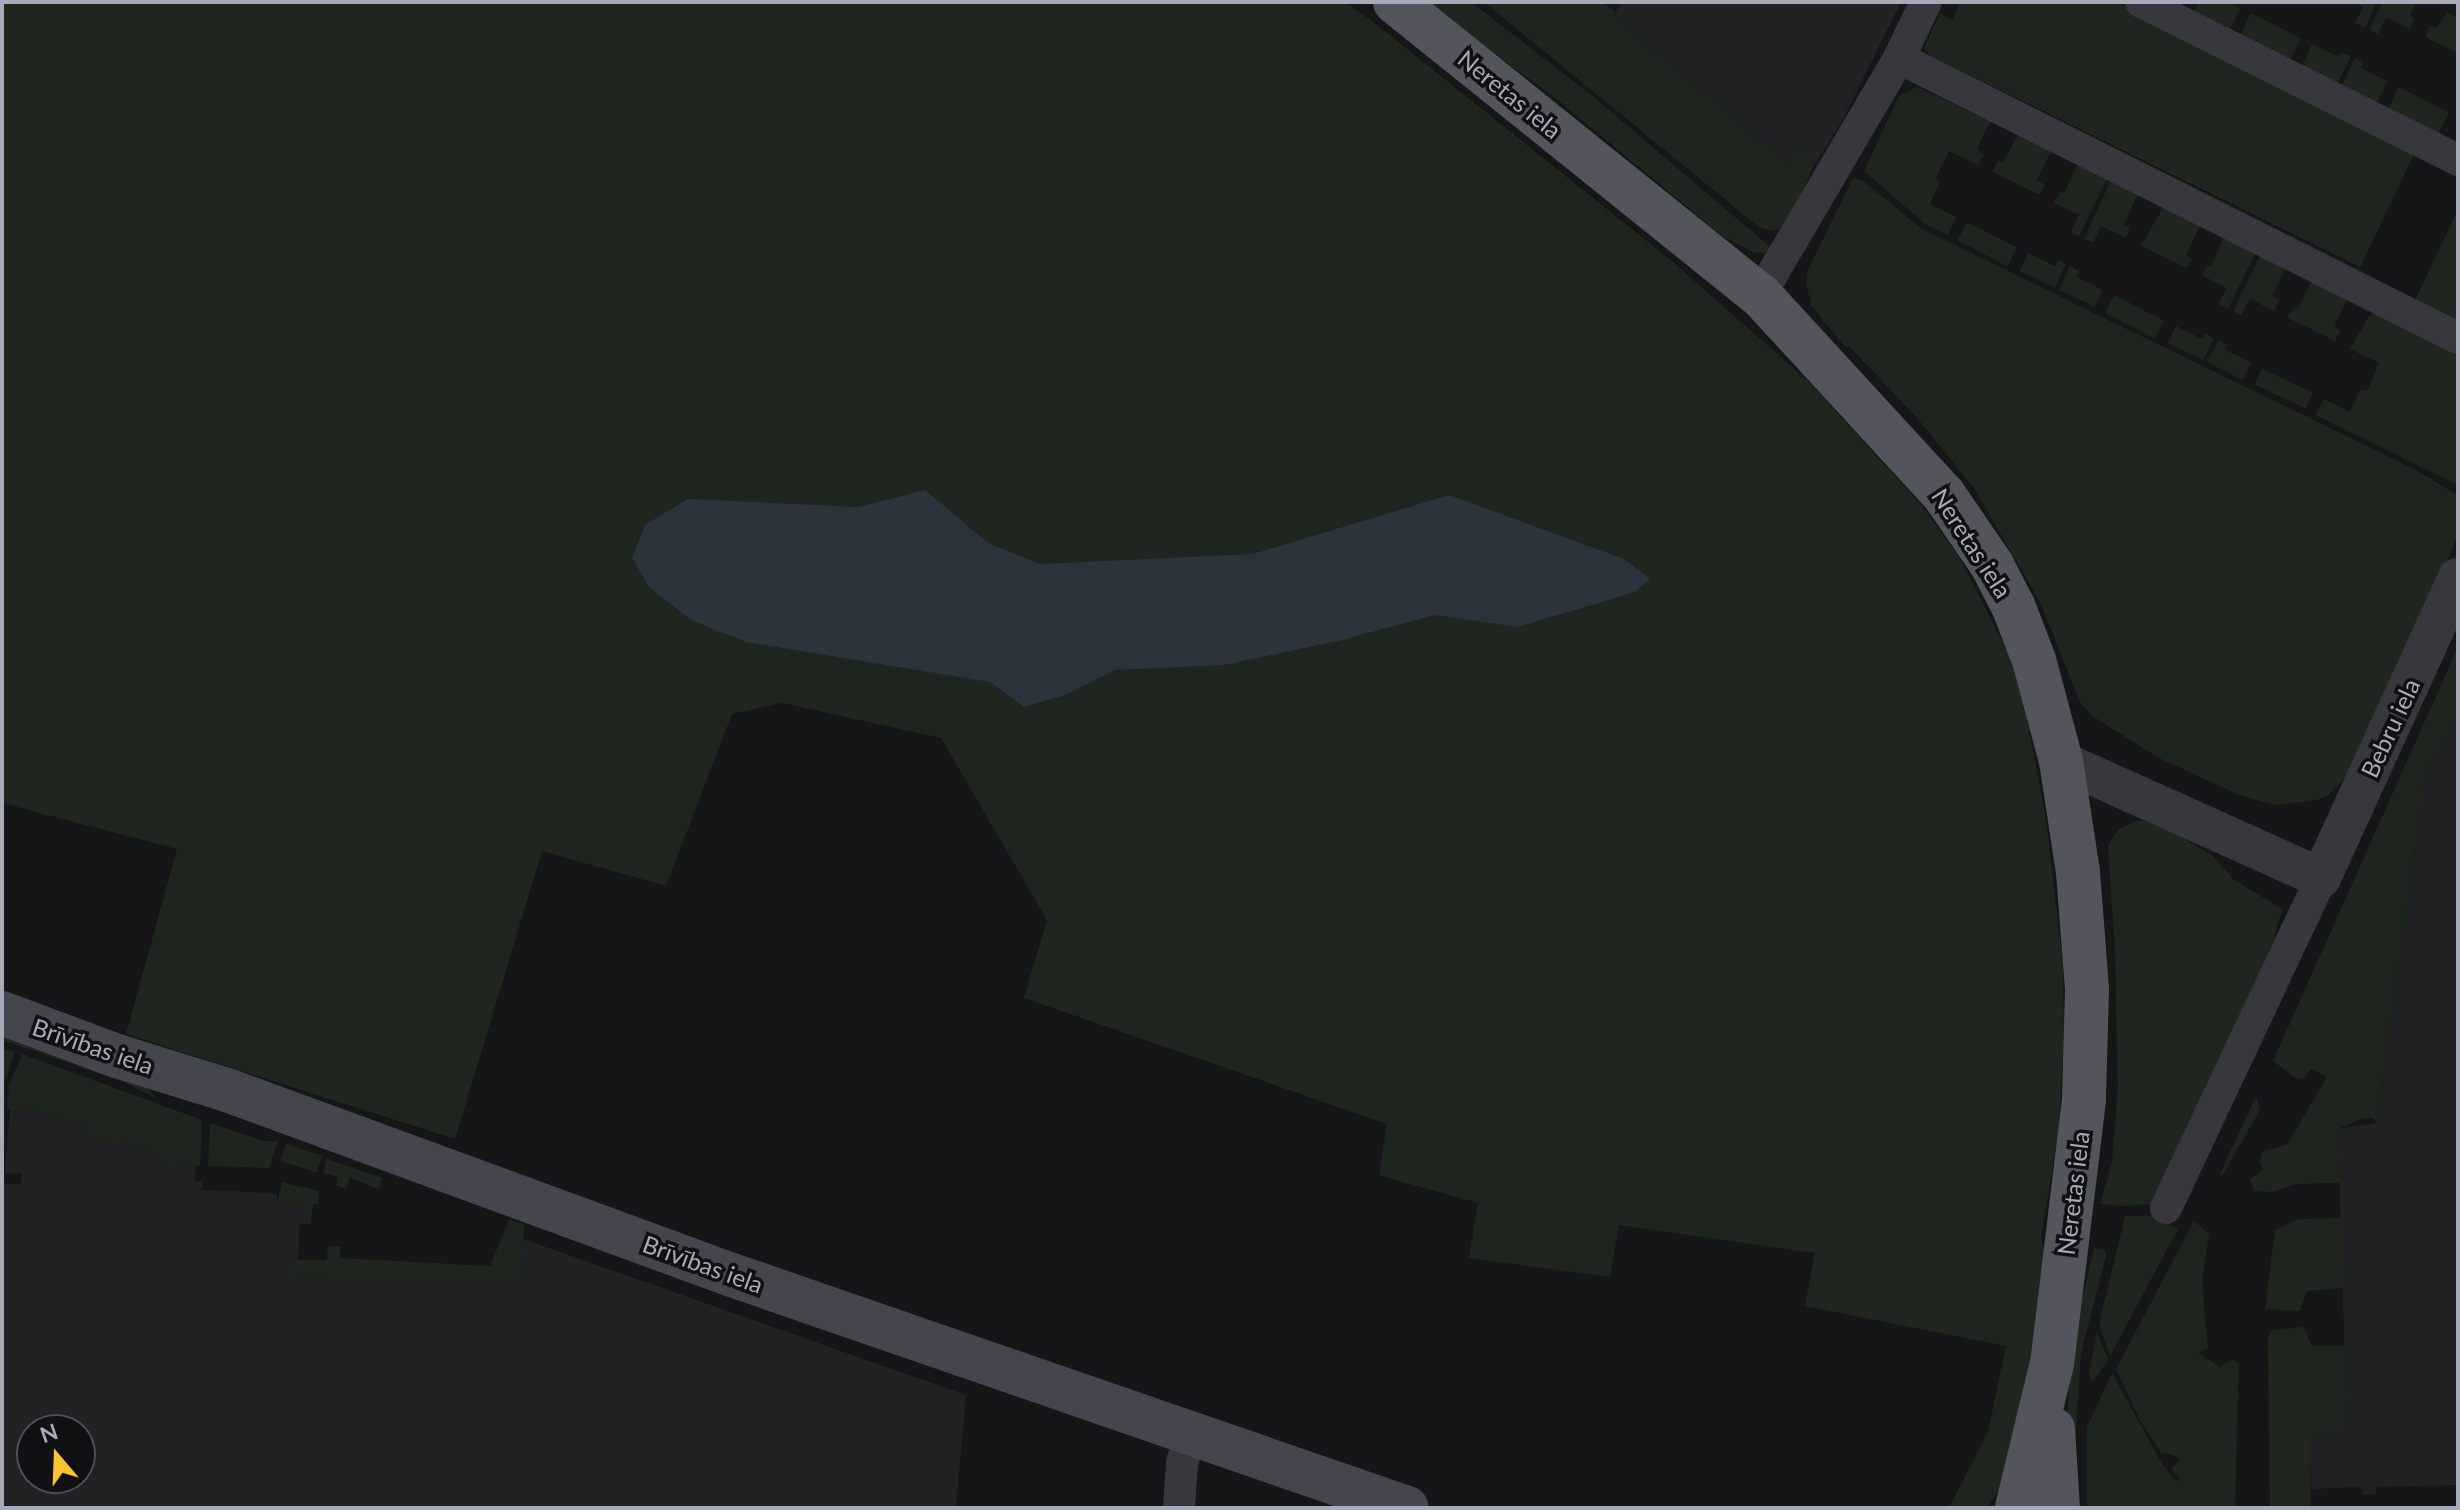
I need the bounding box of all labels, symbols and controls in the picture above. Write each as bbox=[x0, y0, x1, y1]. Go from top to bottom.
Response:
street label: Neretas iela bbox=[1453, 44, 1567, 144]
street label: Neretas iela bbox=[1926, 483, 2018, 603]
street label: Bebru iela bbox=[2355, 674, 2425, 782]
street label: Brīvības iela bbox=[29, 1012, 157, 1080]
street label: Neretas iela bbox=[2051, 1129, 2095, 1257]
street label: Brīvības iela bbox=[639, 1229, 767, 1299]
north arrow bbox=[16, 1414, 96, 1494]
text: N bbox=[36, 1417, 61, 1448]

